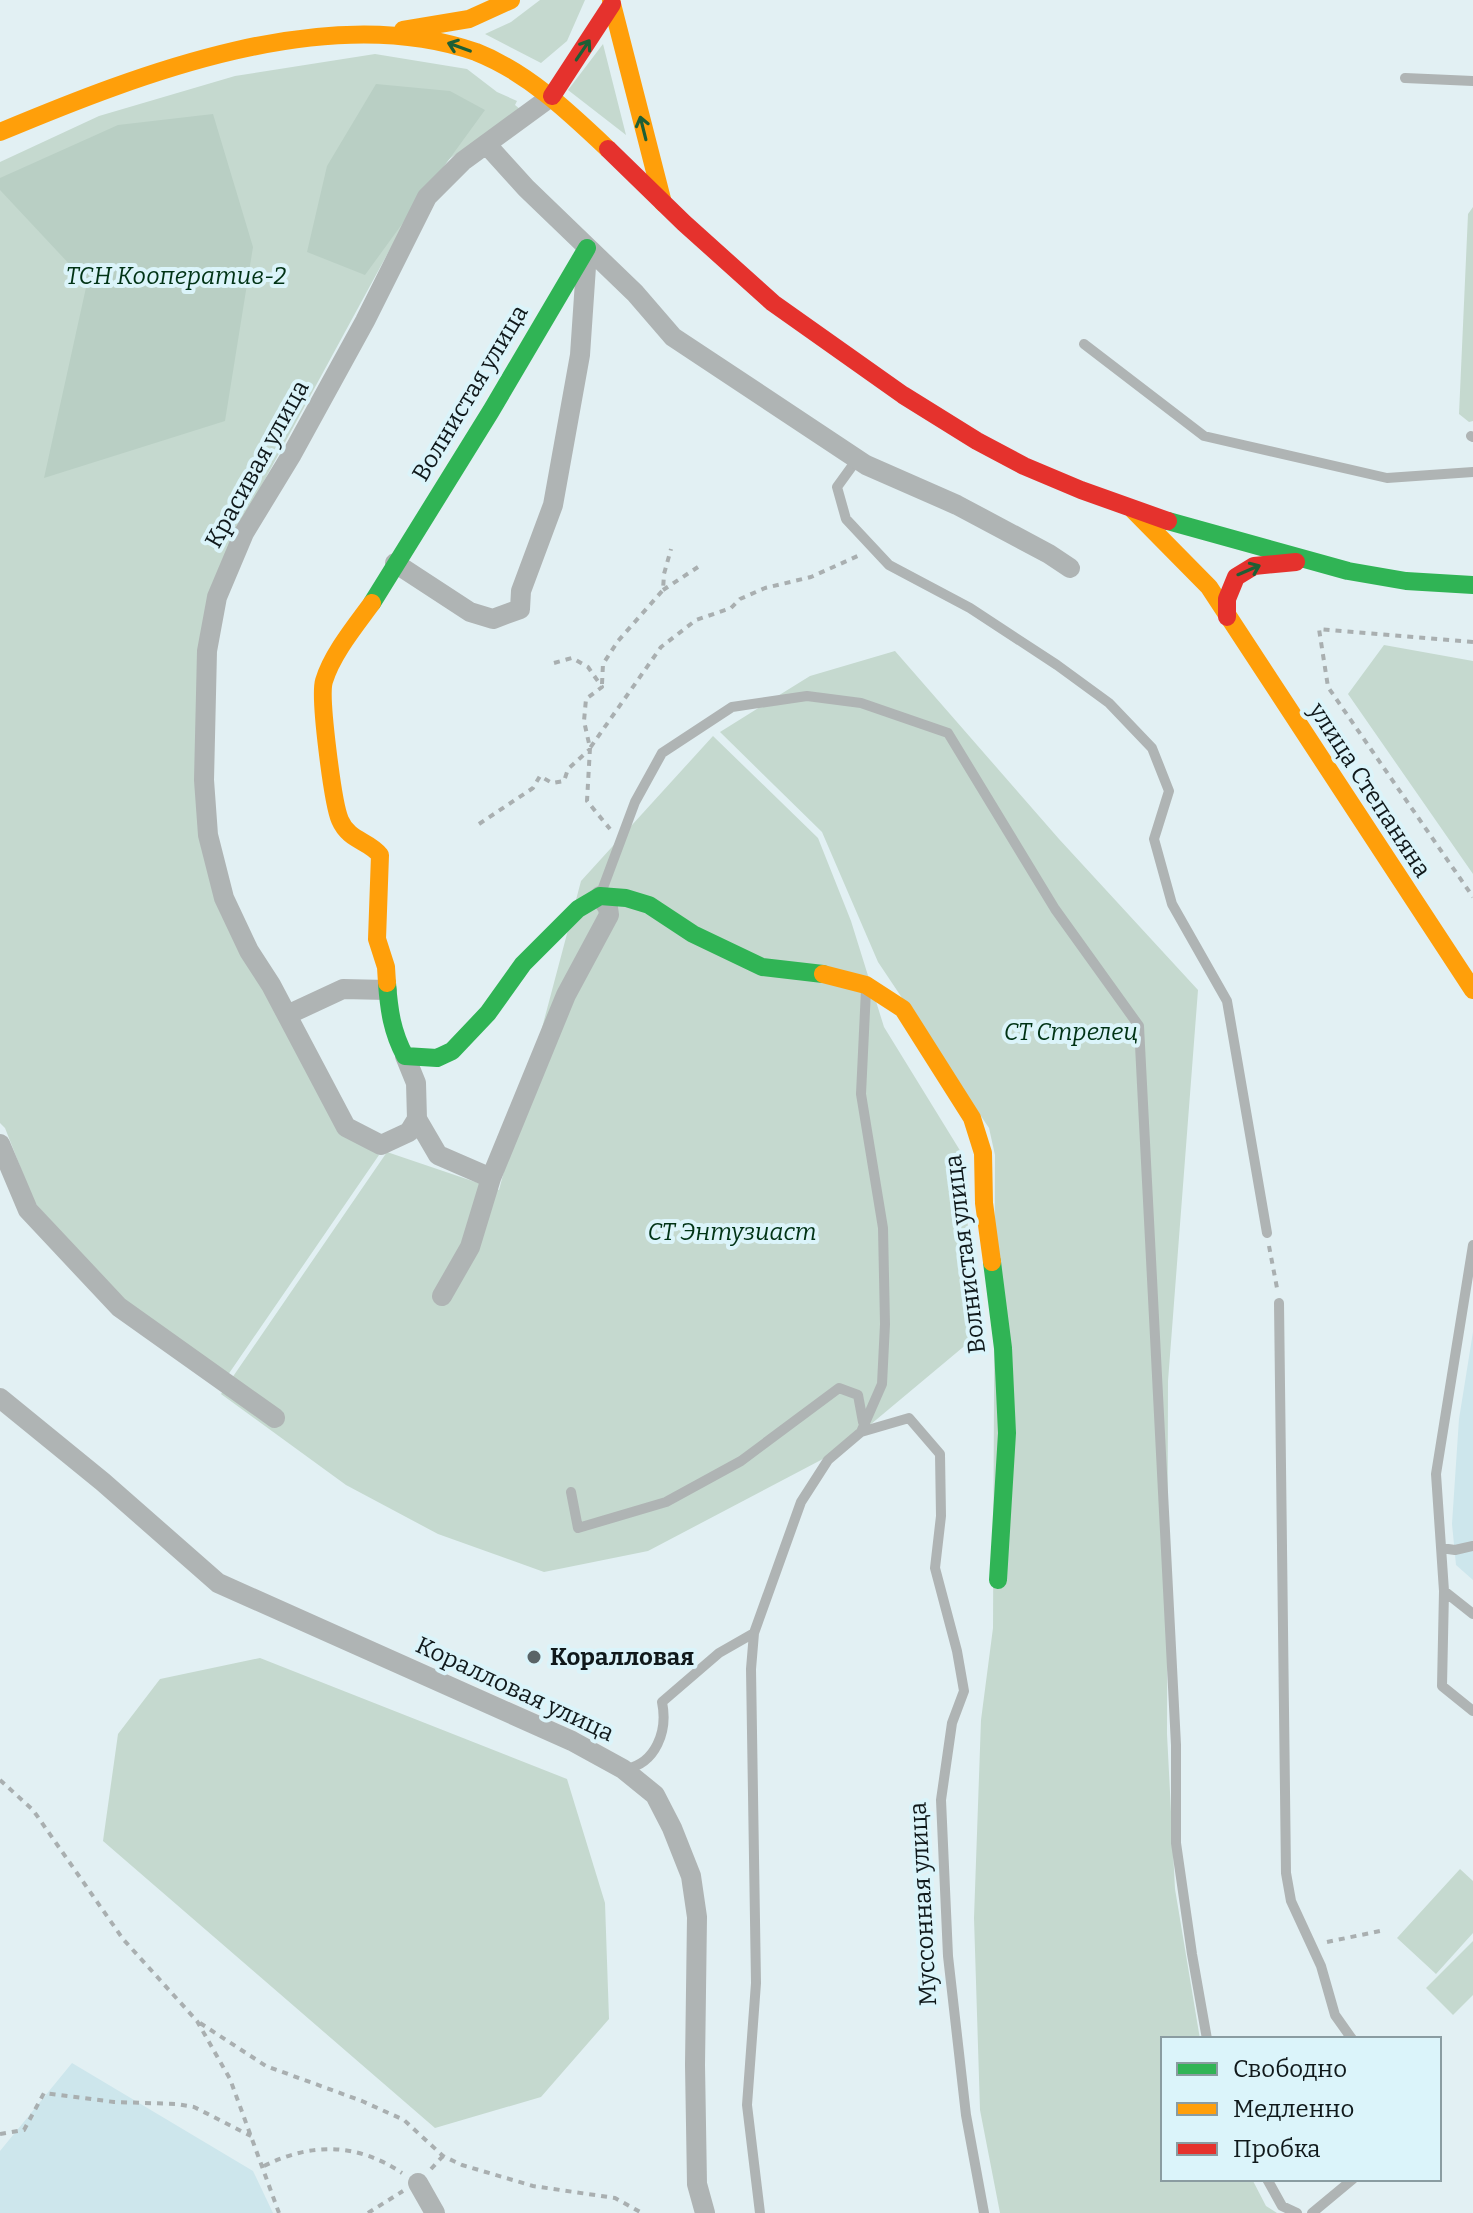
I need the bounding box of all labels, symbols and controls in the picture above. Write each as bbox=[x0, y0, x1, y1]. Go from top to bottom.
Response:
one-way arrow bbox=[447, 39, 472, 53]
one-way arrow bbox=[575, 40, 591, 62]
one-way arrow bbox=[634, 115, 649, 141]
park label: ТСН Кооператив-2 bbox=[66, 262, 287, 290]
street label: Волнистая улица bbox=[406, 300, 534, 486]
street label: Красивая улица bbox=[199, 375, 315, 553]
one-way arrow bbox=[1237, 562, 1261, 576]
street label: улица Степаняна bbox=[1303, 697, 1437, 882]
park label: СТ Стрелец bbox=[1004, 1018, 1138, 1046]
street label: Волнистая улица bbox=[939, 1153, 991, 1355]
park label: СТ Энтузиаст bbox=[647, 1218, 817, 1246]
street label: Коралловая улица bbox=[411, 1631, 619, 1747]
place label: Коралловая bbox=[550, 1643, 694, 1671]
marker: Коралловая bbox=[525, 1648, 543, 1666]
street label: Муссонная улица bbox=[904, 1801, 942, 2007]
legend bbox=[1161, 2037, 1441, 2181]
text: Свободно bbox=[1233, 2055, 1347, 2083]
text: Медленно bbox=[1233, 2095, 1354, 2123]
text: Пробка bbox=[1233, 2135, 1320, 2163]

